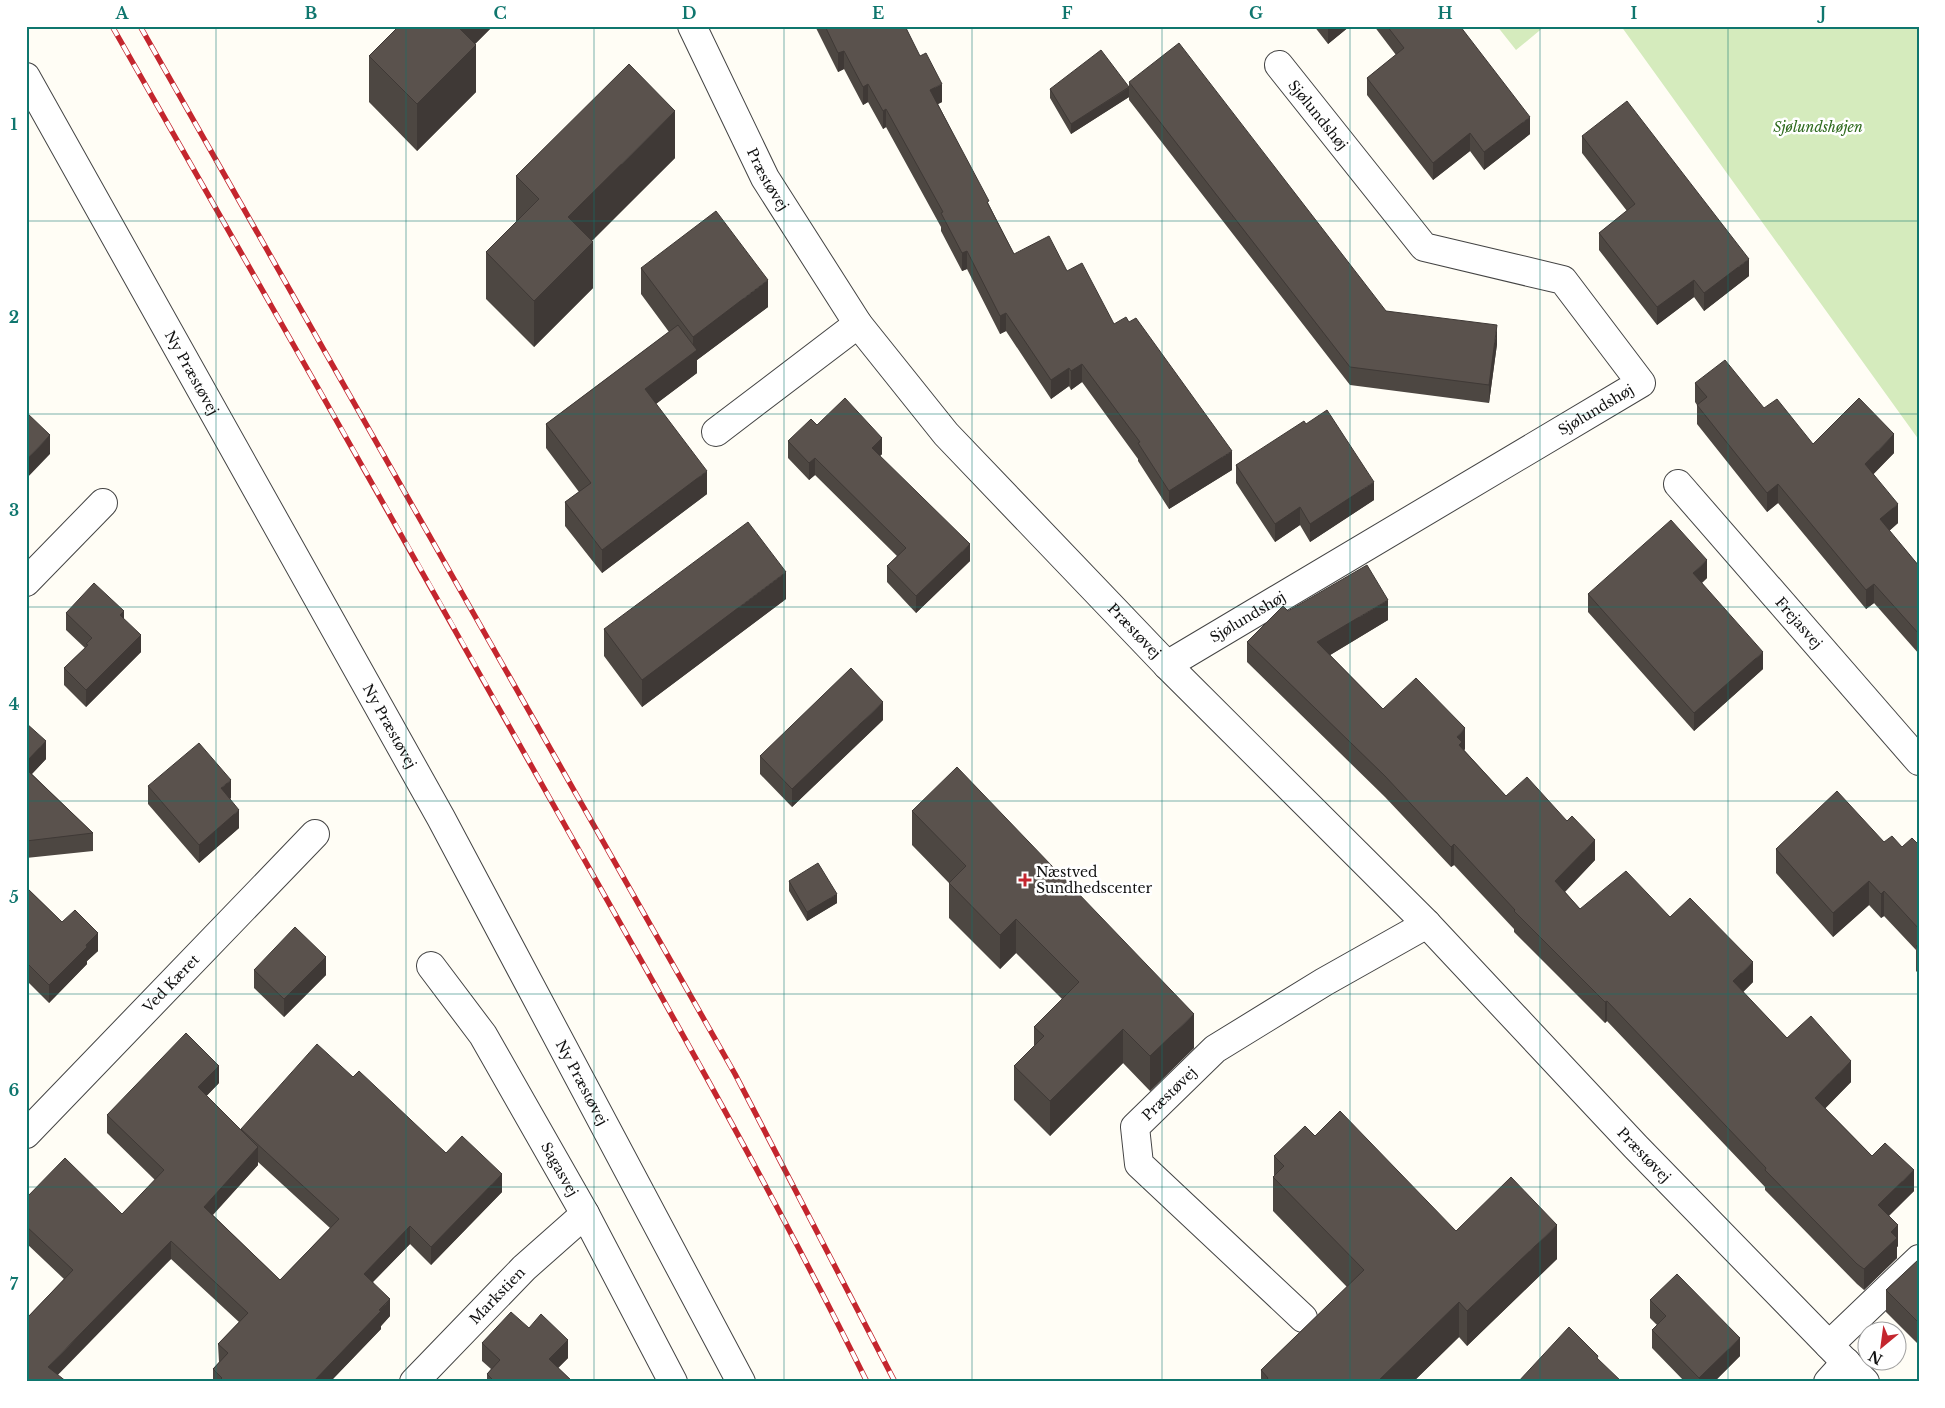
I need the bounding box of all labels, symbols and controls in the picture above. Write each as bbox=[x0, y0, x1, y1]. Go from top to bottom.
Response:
text: A bbox=[115, 3, 130, 23]
text: B bbox=[305, 3, 318, 23]
text: C bbox=[493, 3, 507, 23]
text: D bbox=[682, 3, 696, 23]
text: E bbox=[872, 3, 884, 23]
text: F bbox=[1061, 3, 1073, 23]
text: G bbox=[1249, 3, 1263, 23]
text: H bbox=[1437, 3, 1453, 23]
text: I bbox=[1631, 3, 1638, 23]
text: J bbox=[1817, 3, 1826, 23]
street label: Sjølundshøj bbox=[1284, 76, 1352, 154]
text: 1 bbox=[11, 114, 18, 134]
park label: Sjølundshøjen bbox=[1773, 118, 1863, 136]
street label: Præstøvej bbox=[743, 145, 792, 214]
text: 2 bbox=[9, 307, 19, 327]
street label: Ny Præstøvej bbox=[161, 327, 223, 418]
street label: Sjølundshøj bbox=[1555, 380, 1637, 439]
text: 3 bbox=[9, 500, 19, 520]
street label: Sjølundshøj bbox=[1207, 588, 1289, 646]
street label: Frejasvej bbox=[1771, 593, 1826, 652]
street label: Præstøvej bbox=[1104, 600, 1165, 662]
street label: Ny Præstøvej bbox=[359, 681, 420, 772]
text: 4 bbox=[9, 694, 19, 714]
place label: Næstved Sundhedscenter bbox=[1036, 863, 1152, 897]
marker: Næstved Sundhedscenter bbox=[1018, 873, 1032, 887]
text: 5 bbox=[9, 887, 19, 907]
street label: Ved Kæret bbox=[138, 950, 204, 1017]
street label: Ny Præstøvej bbox=[552, 1037, 612, 1128]
street label: Præstøvej bbox=[1138, 1063, 1200, 1124]
text: 6 bbox=[9, 1080, 20, 1100]
street label: Præstøvej bbox=[1613, 1124, 1674, 1186]
street label: Sagasvej bbox=[537, 1139, 582, 1200]
street label: Markstien bbox=[466, 1263, 529, 1328]
text: 7 bbox=[10, 1274, 19, 1294]
north arrow bbox=[1858, 1320, 1908, 1370]
text: N bbox=[1866, 1346, 1886, 1368]

